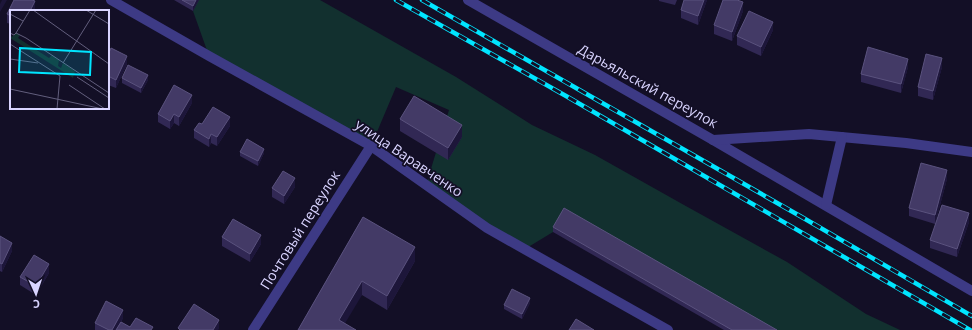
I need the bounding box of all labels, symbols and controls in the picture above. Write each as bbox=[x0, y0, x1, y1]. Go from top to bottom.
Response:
inset map bbox=[10, 10, 109, 109]
street label: Дарьяльский переулок bbox=[575, 39, 722, 132]
street label: улица Варавченко bbox=[352, 114, 467, 201]
street label: Почтовый переулок bbox=[255, 166, 344, 293]
north arrow bbox=[16, 274, 56, 314]
text: С bbox=[33, 297, 40, 312]

